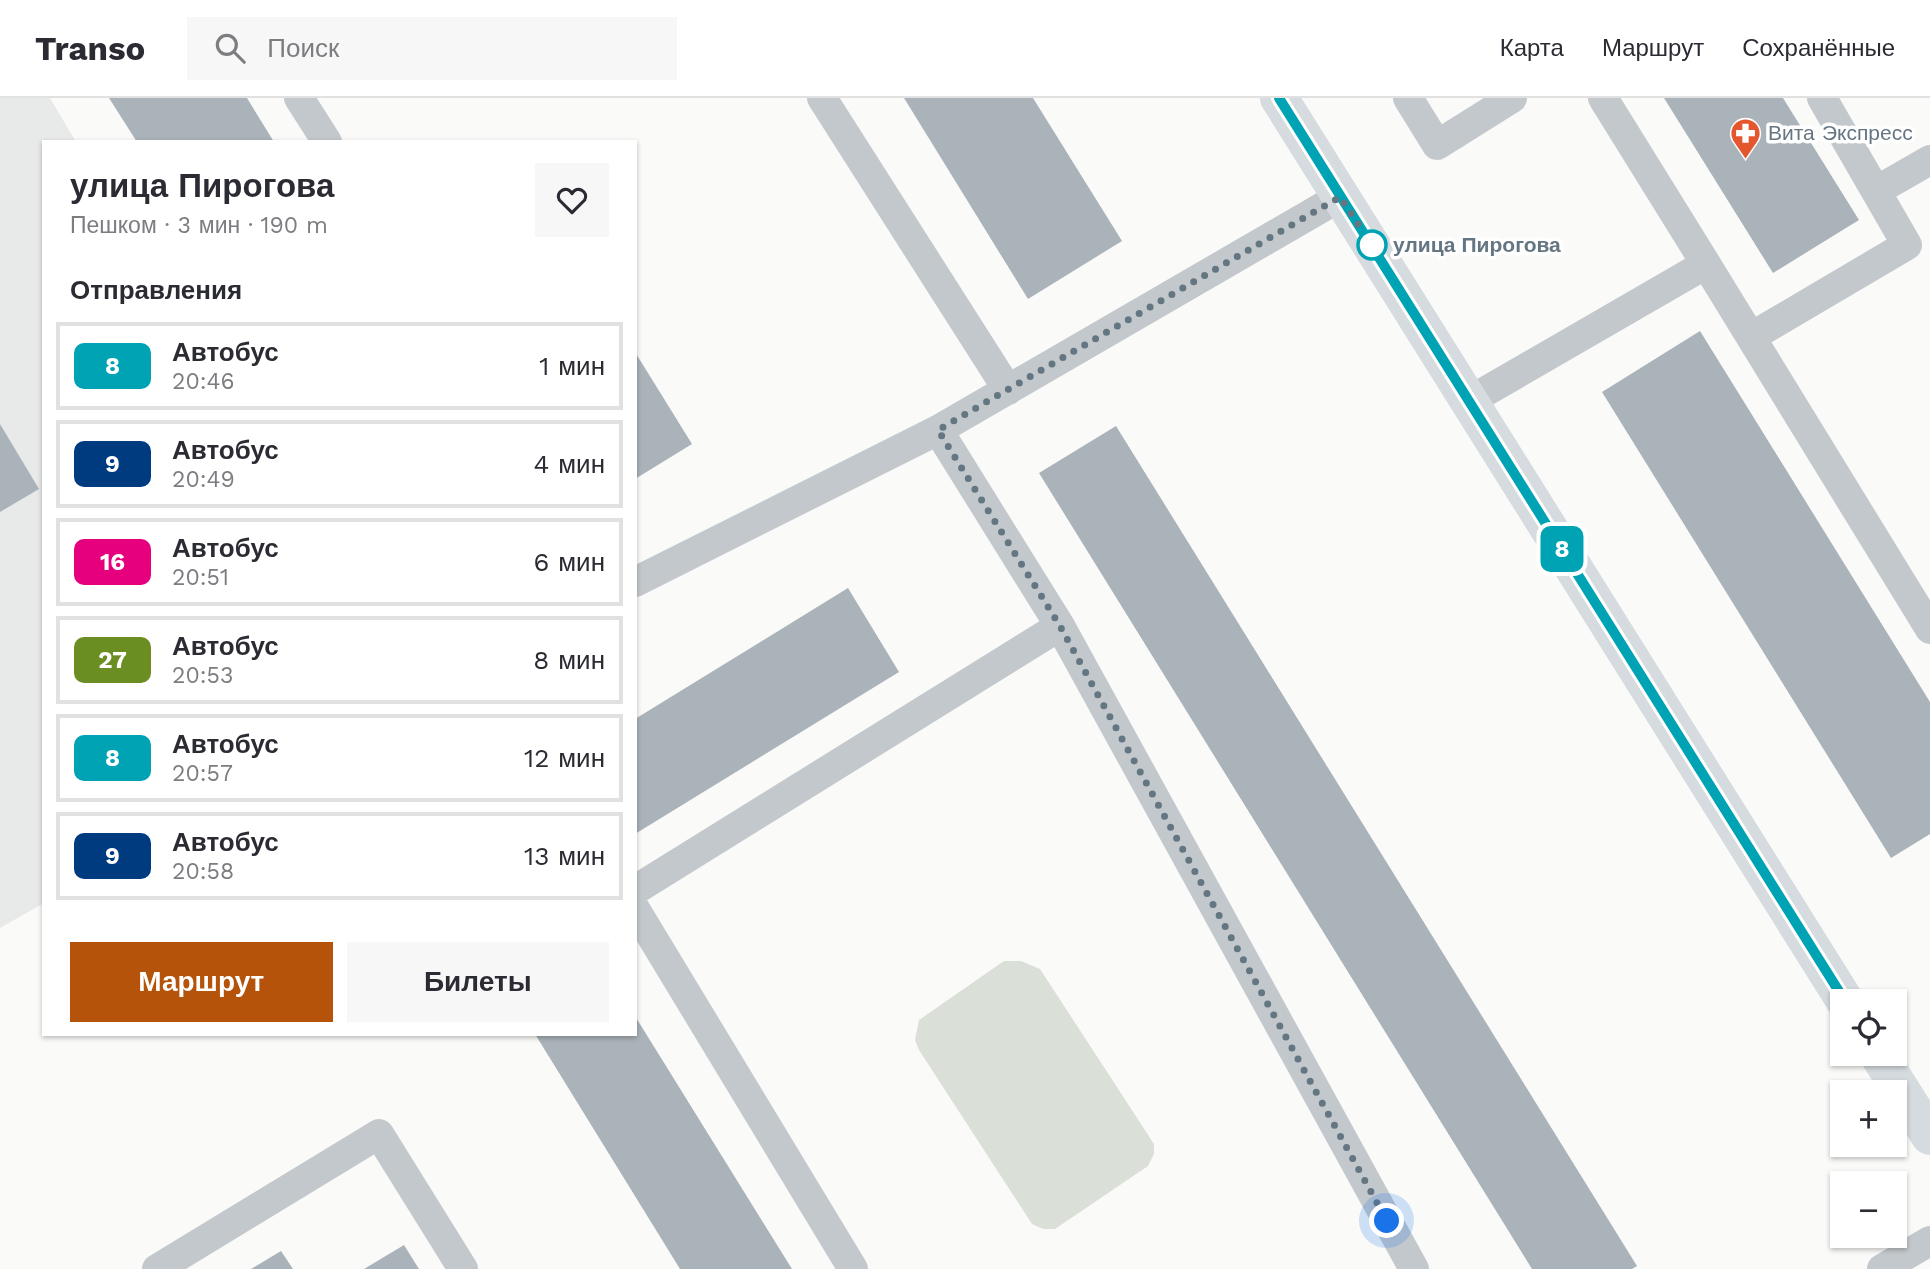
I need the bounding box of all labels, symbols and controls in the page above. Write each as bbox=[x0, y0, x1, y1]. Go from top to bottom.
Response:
search box bbox=[187, 17, 677, 80]
text: Transo bbox=[35, 29, 145, 68]
icon: search bbox=[211, 29, 249, 67]
text: Поиск bbox=[267, 33, 339, 63]
text: Карта bbox=[1500, 34, 1564, 62]
text: Маршрут bbox=[1602, 34, 1704, 62]
text: Сохранённые bbox=[1742, 34, 1895, 62]
pharmacy icon: Вита Экспресс bbox=[1728, 116, 1762, 160]
place label: Вита Экспресс bbox=[1768, 120, 1913, 145]
button: heart bbox=[535, 163, 609, 237]
text: улица Пирогова bbox=[70, 166, 334, 205]
text: Пешком · 3 мин · 190 m bbox=[70, 212, 328, 239]
marker: улица Пирогова bbox=[1357, 230, 1387, 260]
place label: улица Пирогова bbox=[1393, 232, 1561, 257]
text: Отправления bbox=[70, 275, 242, 305]
text: Автобус bbox=[172, 337, 279, 367]
text: 1 мин bbox=[539, 351, 605, 381]
text: 8 bbox=[105, 352, 120, 380]
text: 20:46 bbox=[172, 368, 235, 395]
text: Автобус bbox=[172, 435, 279, 465]
text: 4 мин bbox=[533, 449, 605, 479]
text: 9 bbox=[105, 450, 120, 478]
text: 20:49 bbox=[172, 466, 235, 493]
line badge: 8 bbox=[1539, 526, 1585, 572]
text: Автобус bbox=[172, 533, 279, 563]
text: 8 bbox=[1554, 535, 1570, 563]
text: 6 мин bbox=[534, 547, 605, 577]
text: 16 bbox=[100, 548, 125, 576]
text: 20:51 bbox=[172, 564, 229, 591]
text: Автобус bbox=[172, 631, 279, 661]
text: 8 мин bbox=[533, 645, 605, 675]
text: 27 bbox=[98, 646, 127, 674]
text: 20:53 bbox=[172, 662, 233, 689]
text: Автобус bbox=[172, 729, 279, 759]
text: 12 мин bbox=[524, 743, 605, 773]
text: 8 bbox=[105, 744, 120, 772]
text: 20:57 bbox=[172, 760, 233, 787]
text: Автобус bbox=[172, 827, 279, 857]
text: 13 мин bbox=[524, 841, 605, 871]
text: 9 bbox=[105, 842, 120, 870]
text: 20:58 bbox=[172, 858, 234, 885]
button: Маршрут bbox=[70, 942, 333, 1022]
button: Билеты bbox=[347, 942, 609, 1022]
map controls bbox=[1830, 989, 1907, 1248]
button: locate bbox=[1830, 989, 1907, 1066]
button: + bbox=[1830, 1080, 1907, 1157]
button: − bbox=[1830, 1171, 1907, 1248]
your location bbox=[1369, 1203, 1404, 1238]

